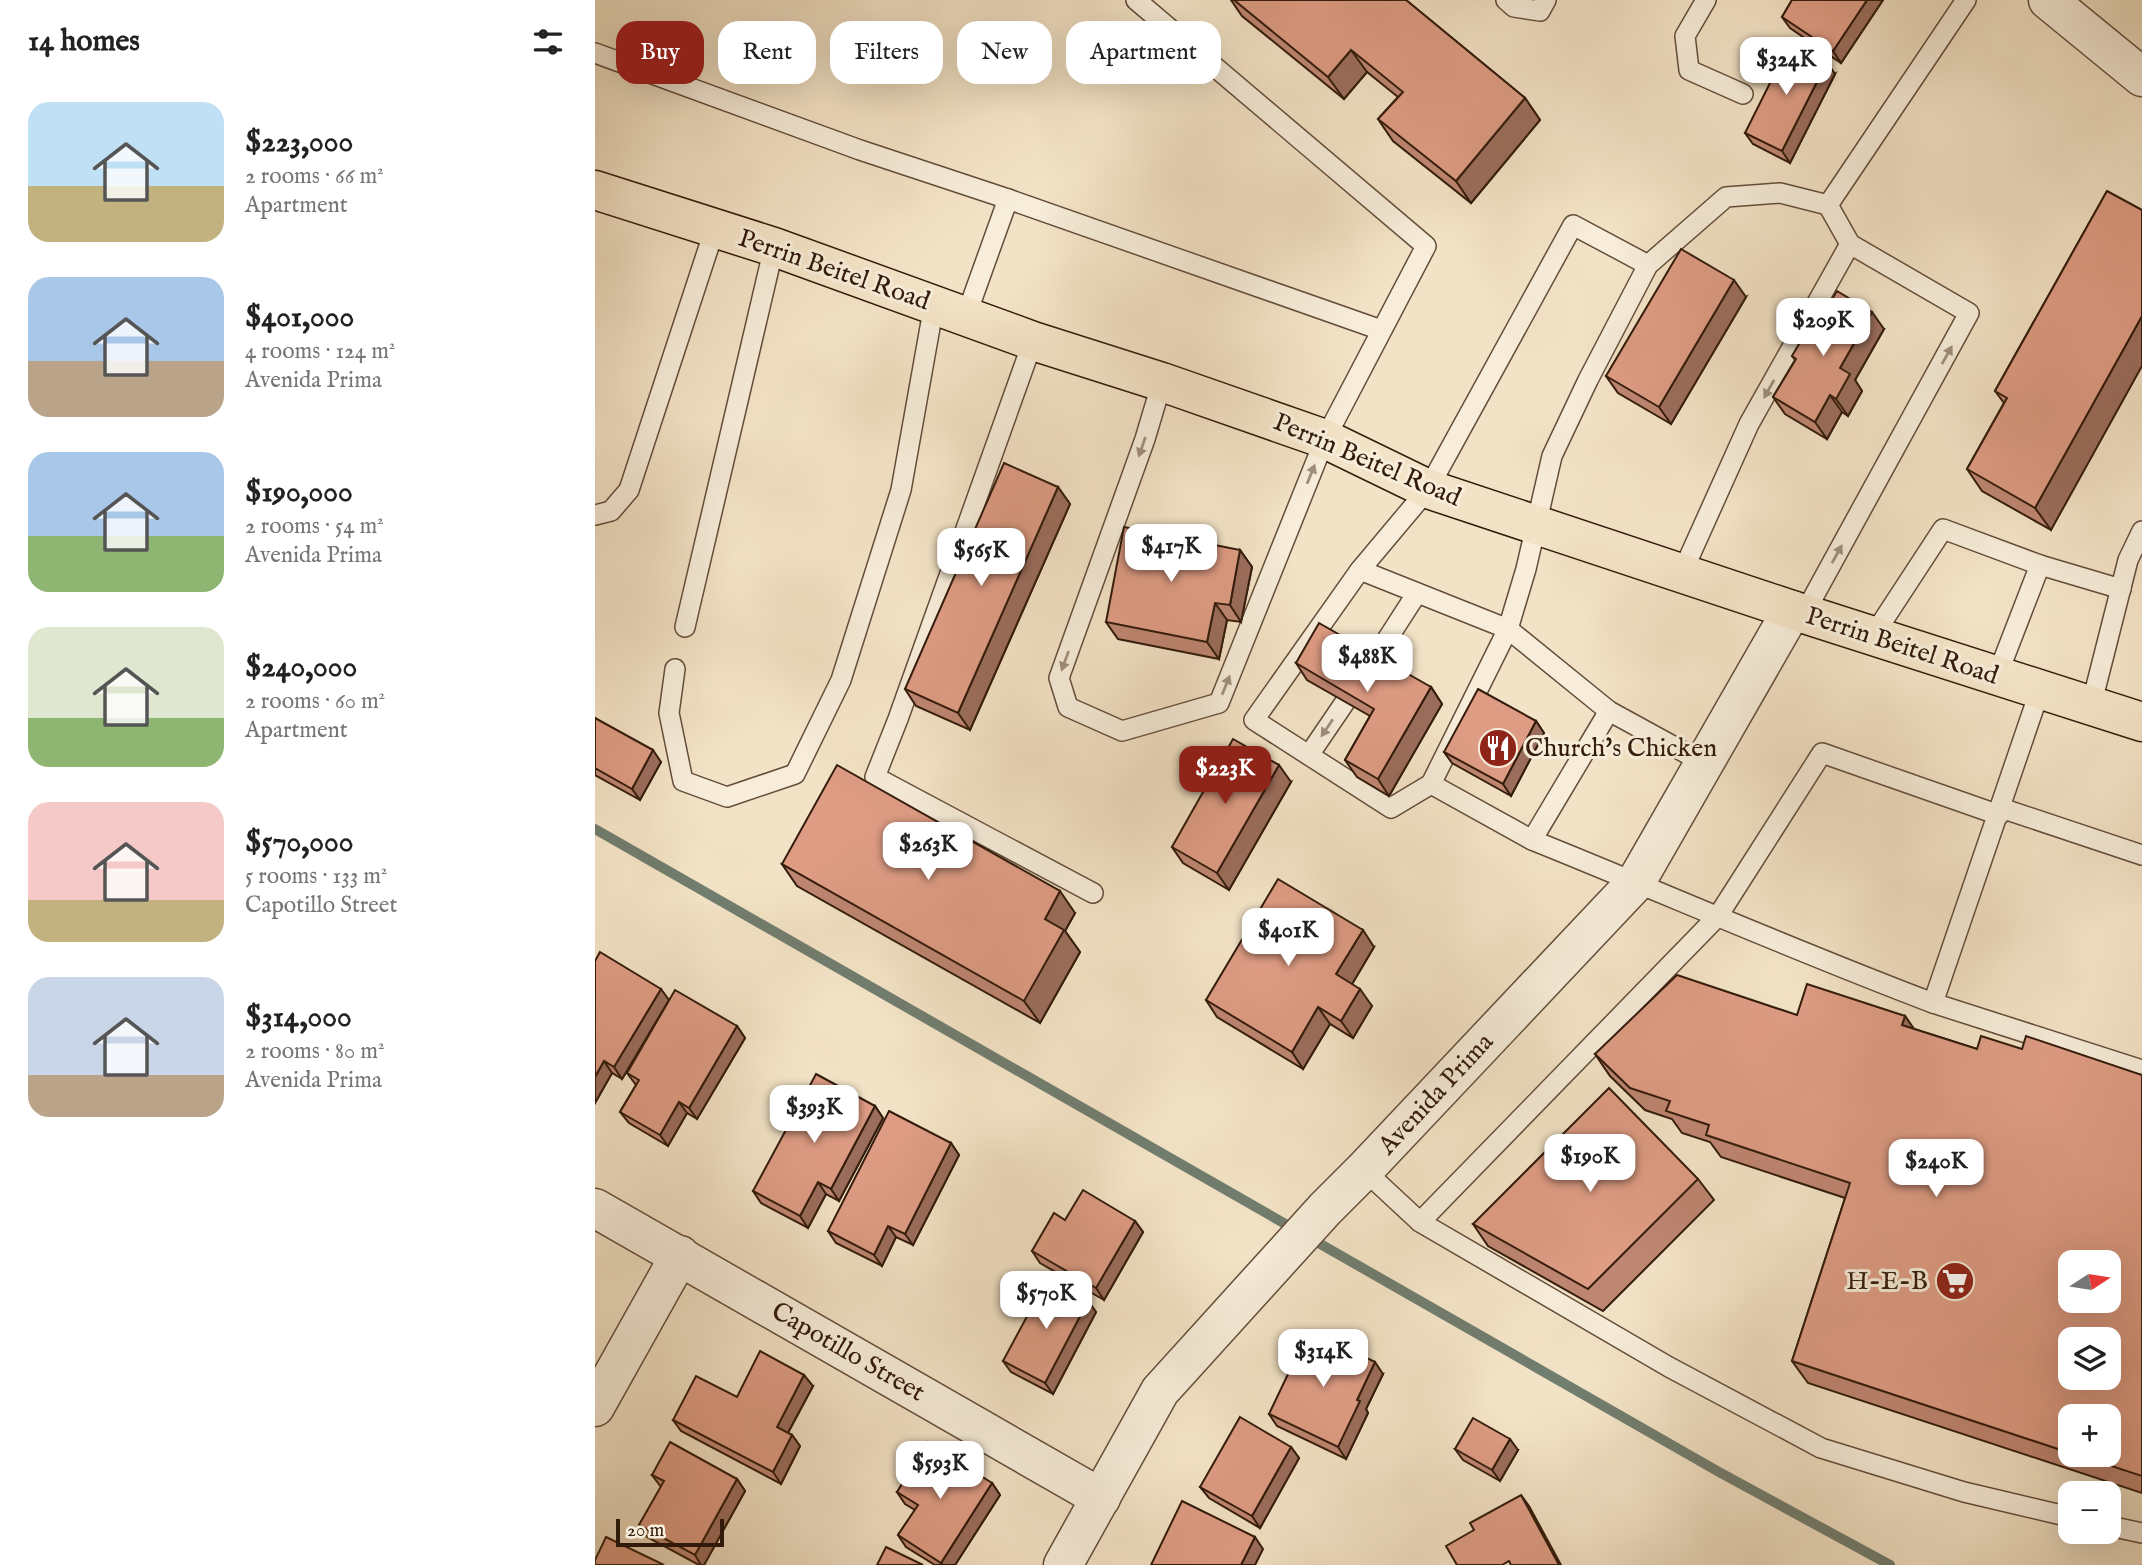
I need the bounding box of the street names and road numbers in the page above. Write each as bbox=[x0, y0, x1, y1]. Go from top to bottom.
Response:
street label: Perrin Beitel Road bbox=[734, 222, 934, 318]
street label: Perrin Beitel Road bbox=[1268, 406, 1466, 514]
street label: Perrin Beitel Road bbox=[1801, 599, 2003, 693]
street label: Avenida Prima bbox=[1371, 1026, 1501, 1163]
street label: Capotillo Street bbox=[765, 1295, 931, 1409]

